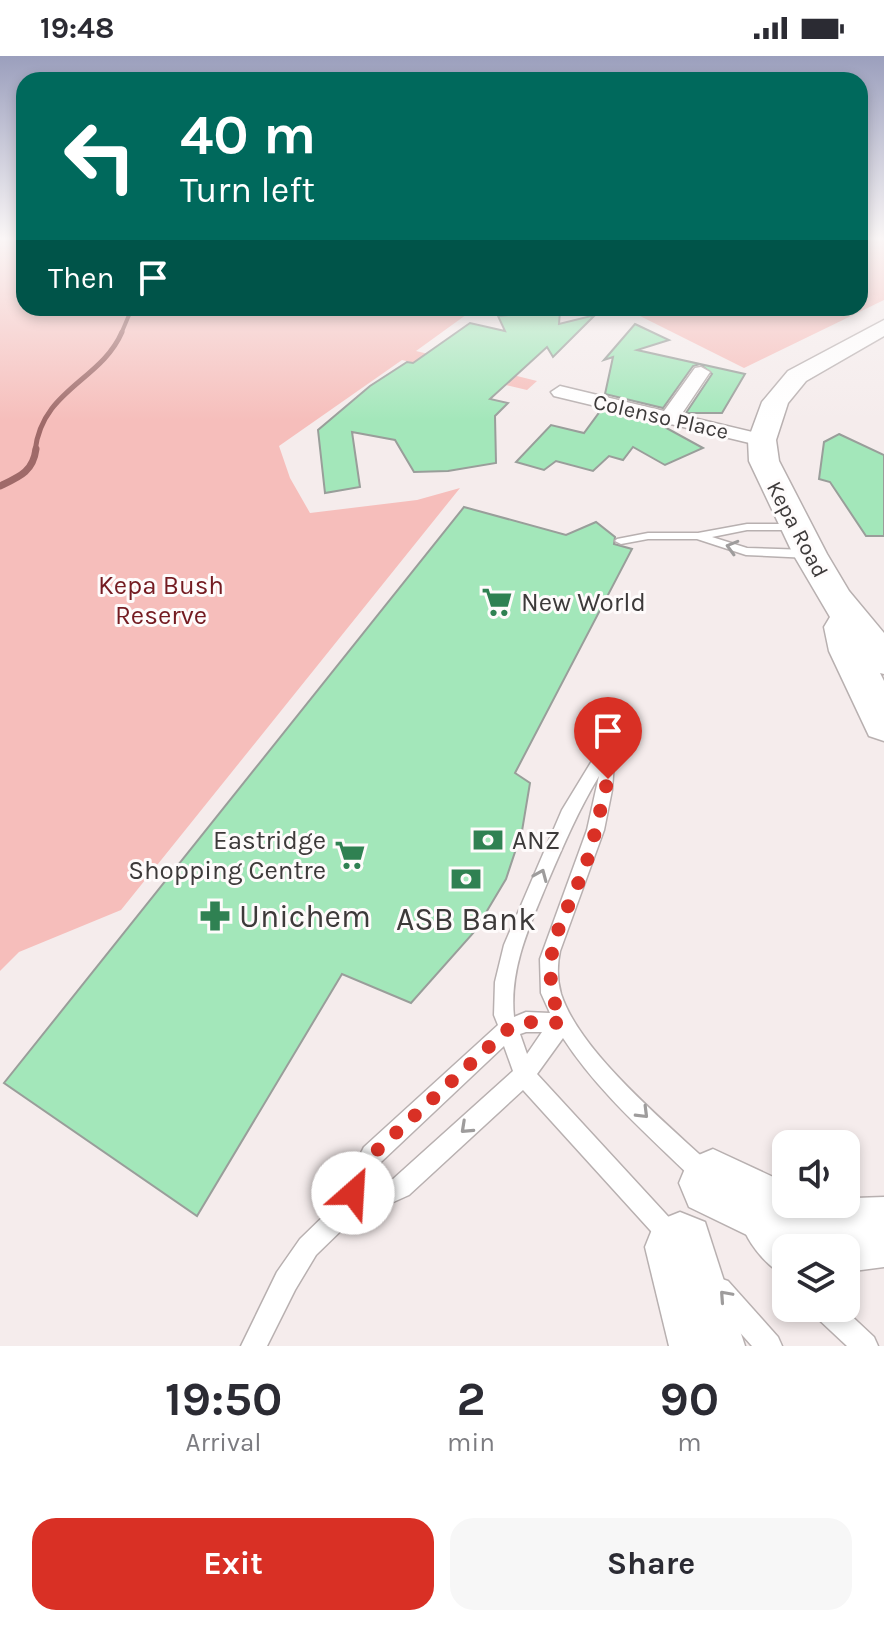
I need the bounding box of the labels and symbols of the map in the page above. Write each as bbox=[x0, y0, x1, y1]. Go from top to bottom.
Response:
street label: Colenso Place bbox=[591, 389, 731, 445]
street label: Kepa Road bbox=[761, 477, 833, 582]
one-way arrow bbox=[726, 540, 740, 557]
park label: Kepa Bush Reserve bbox=[98, 570, 224, 631]
supermarket icon: New World bbox=[480, 585, 514, 619]
place label: New World bbox=[521, 587, 646, 618]
pin bbox=[574, 697, 642, 779]
bank icon: ANZ bbox=[471, 823, 505, 857]
place label: Eastridge Shopping Centre bbox=[128, 825, 326, 886]
place label: ANZ bbox=[512, 825, 560, 856]
supermarket icon: Eastridge Shopping Centre bbox=[333, 838, 367, 872]
bank icon: ASB Bank bbox=[449, 862, 483, 896]
one-way arrow bbox=[532, 869, 548, 883]
place label: Unichem bbox=[239, 898, 371, 935]
pharmacy icon: Unichem bbox=[198, 899, 232, 933]
place label: ASB Bank bbox=[396, 901, 536, 938]
one-way arrow bbox=[634, 1104, 648, 1118]
one-way arrow bbox=[461, 1118, 476, 1132]
position arrow bbox=[311, 1151, 395, 1235]
one-way arrow bbox=[720, 1291, 734, 1306]

